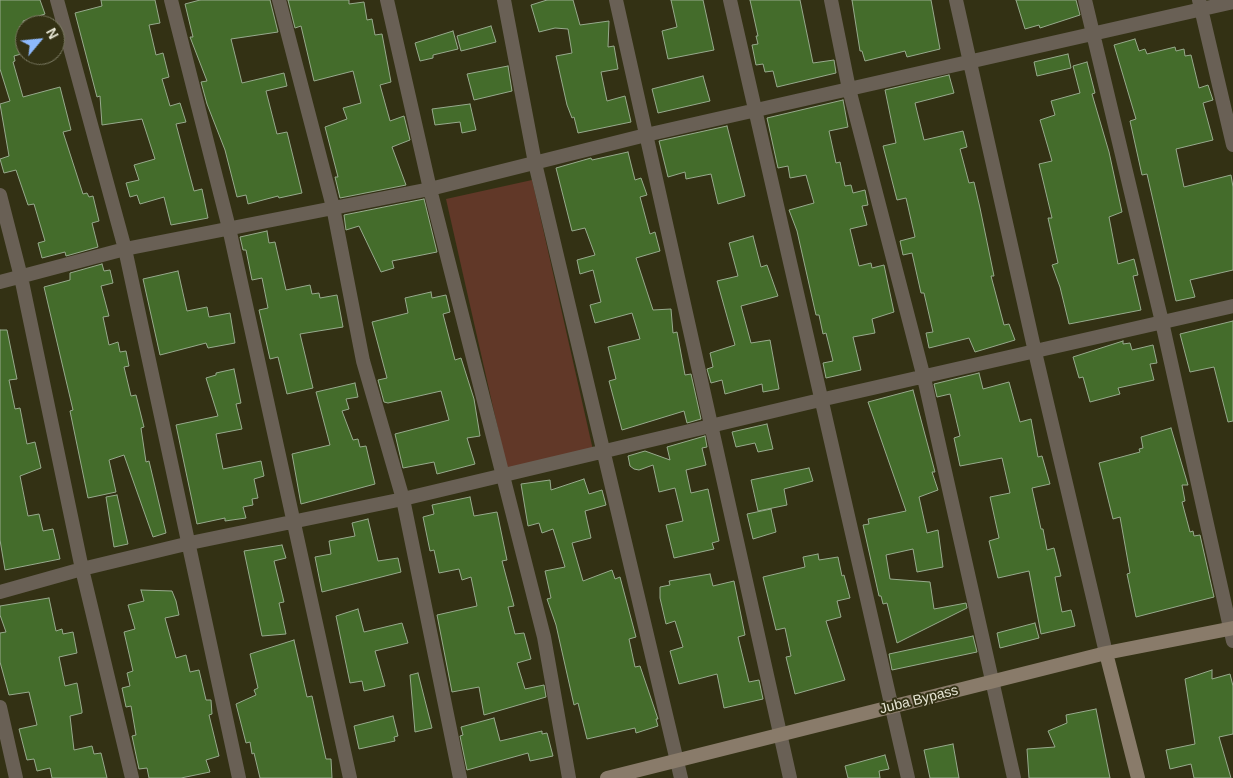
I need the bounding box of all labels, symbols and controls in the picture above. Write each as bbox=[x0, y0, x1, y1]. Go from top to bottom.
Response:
north arrow bbox=[15, 15, 65, 65]
text: N bbox=[43, 25, 62, 42]
street label: Juba Bypass bbox=[878, 682, 960, 718]

